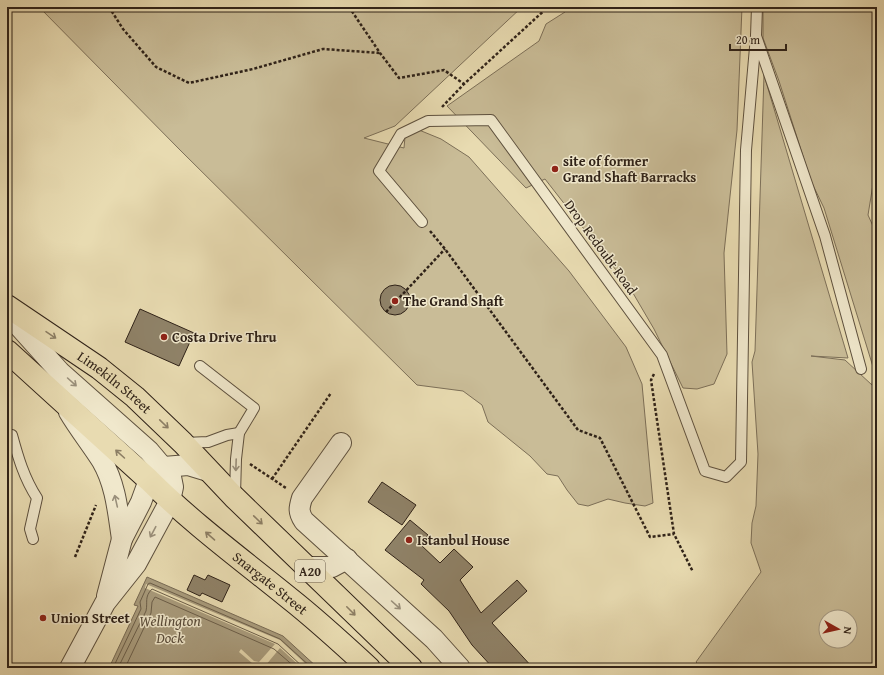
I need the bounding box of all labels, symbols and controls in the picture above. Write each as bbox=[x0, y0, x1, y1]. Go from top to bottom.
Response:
scale bar bbox=[730, 26, 786, 52]
text: 20 m bbox=[736, 31, 760, 48]
place label: site of former Grand Shaft Barracks bbox=[563, 151, 696, 187]
marker: site of former Grand Shaft Barracks bbox=[550, 164, 560, 174]
street label: Drop Redoubt Road bbox=[560, 195, 643, 299]
place label: The Grand Shaft bbox=[403, 291, 505, 311]
marker: The Grand Shaft bbox=[390, 296, 400, 306]
place label: Costa Drive Thru bbox=[172, 327, 277, 347]
one-way arrow bbox=[45, 331, 56, 339]
marker: Costa Drive Thru bbox=[159, 332, 169, 342]
street label: Limekiln Street bbox=[73, 346, 156, 418]
one-way arrow bbox=[67, 378, 77, 387]
one-way arrow bbox=[159, 420, 169, 429]
one-way arrow bbox=[115, 449, 125, 459]
one-way arrow bbox=[232, 458, 239, 471]
one-way arrow bbox=[112, 494, 119, 507]
one-way arrow bbox=[253, 515, 263, 525]
one-way arrow bbox=[148, 526, 156, 538]
place label: Istanbul House bbox=[417, 530, 510, 550]
one-way arrow bbox=[205, 531, 216, 540]
marker: Istanbul House bbox=[404, 535, 414, 545]
street label: Snargate Street bbox=[228, 547, 312, 619]
road number: A20 bbox=[295, 560, 325, 582]
one-way arrow bbox=[391, 601, 401, 610]
one-way arrow bbox=[346, 606, 355, 616]
place label: Union Street bbox=[51, 608, 130, 628]
north arrow bbox=[818, 609, 858, 649]
water label: Wellington Dock bbox=[139, 610, 201, 648]
marker: Union Street bbox=[38, 613, 48, 623]
text: N bbox=[839, 626, 856, 636]

